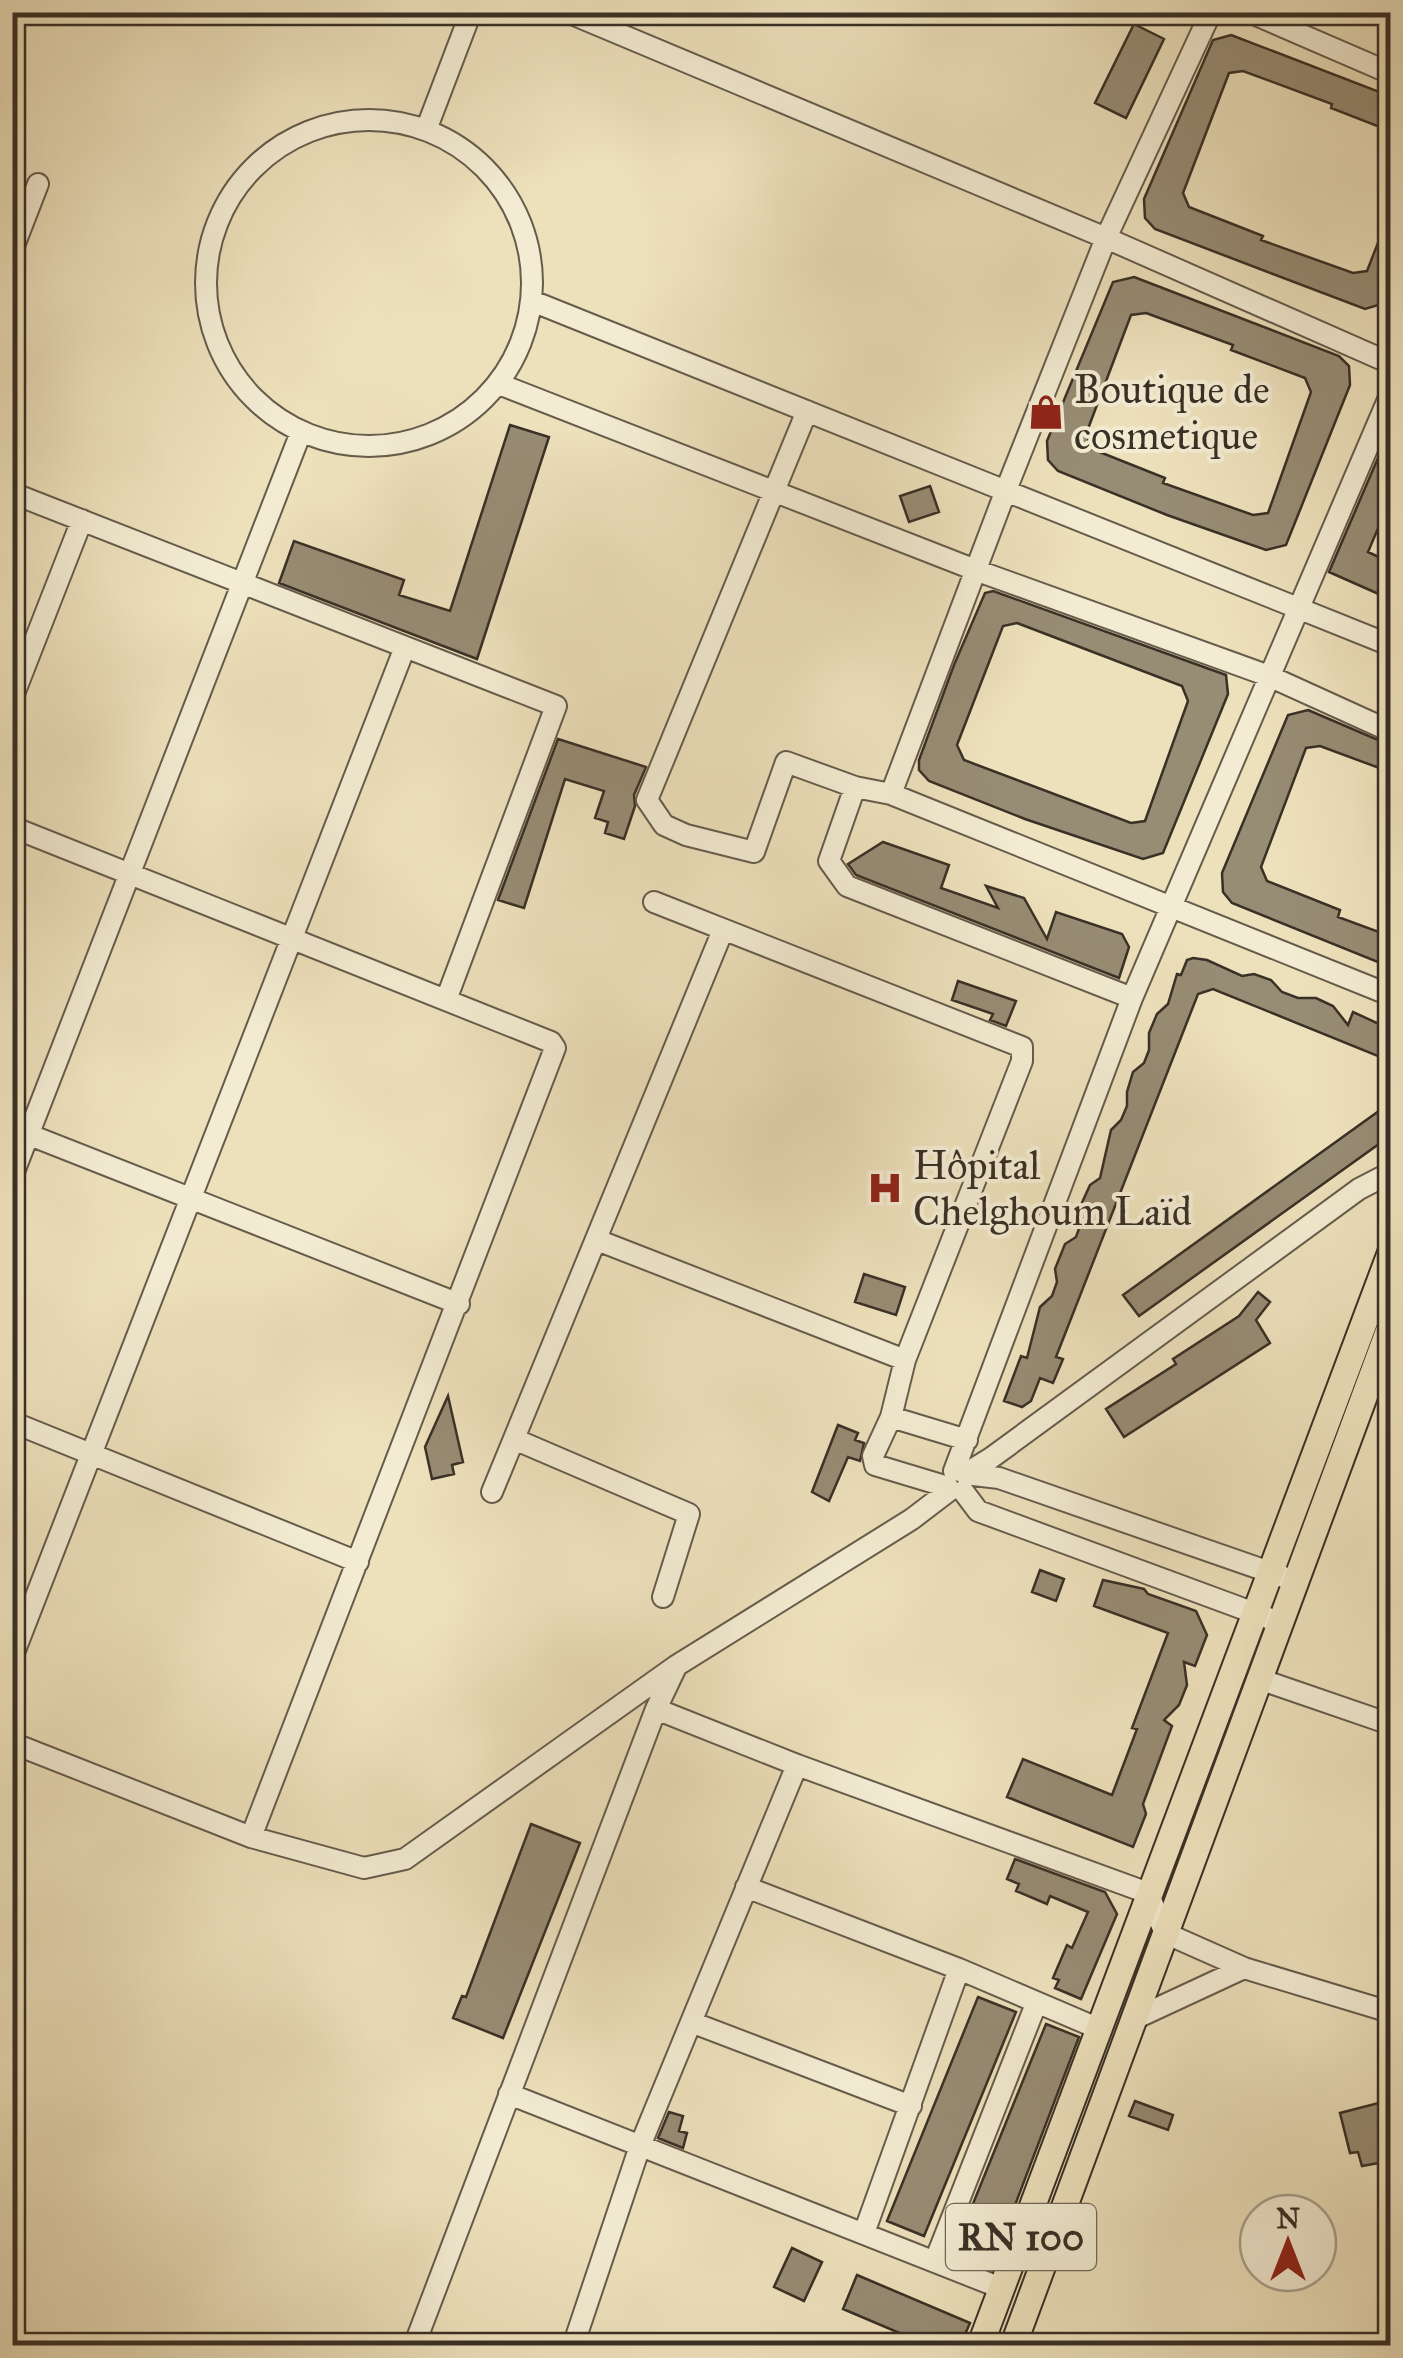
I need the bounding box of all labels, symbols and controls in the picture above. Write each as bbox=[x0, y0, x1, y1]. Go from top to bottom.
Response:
place label: Boutique de cosmetique bbox=[1074, 365, 1270, 460]
shop icon: Boutique de cosmetique bbox=[1027, 393, 1065, 431]
place label: Hôpital Chelghoum Laïd bbox=[913, 1141, 1192, 1236]
hospital icon: Hôpital Chelghoum Laïd bbox=[866, 1169, 904, 1207]
north arrow bbox=[1238, 2193, 1338, 2293]
text: N bbox=[1276, 2201, 1300, 2236]
road number: RN 100 bbox=[946, 2204, 1096, 2270]

